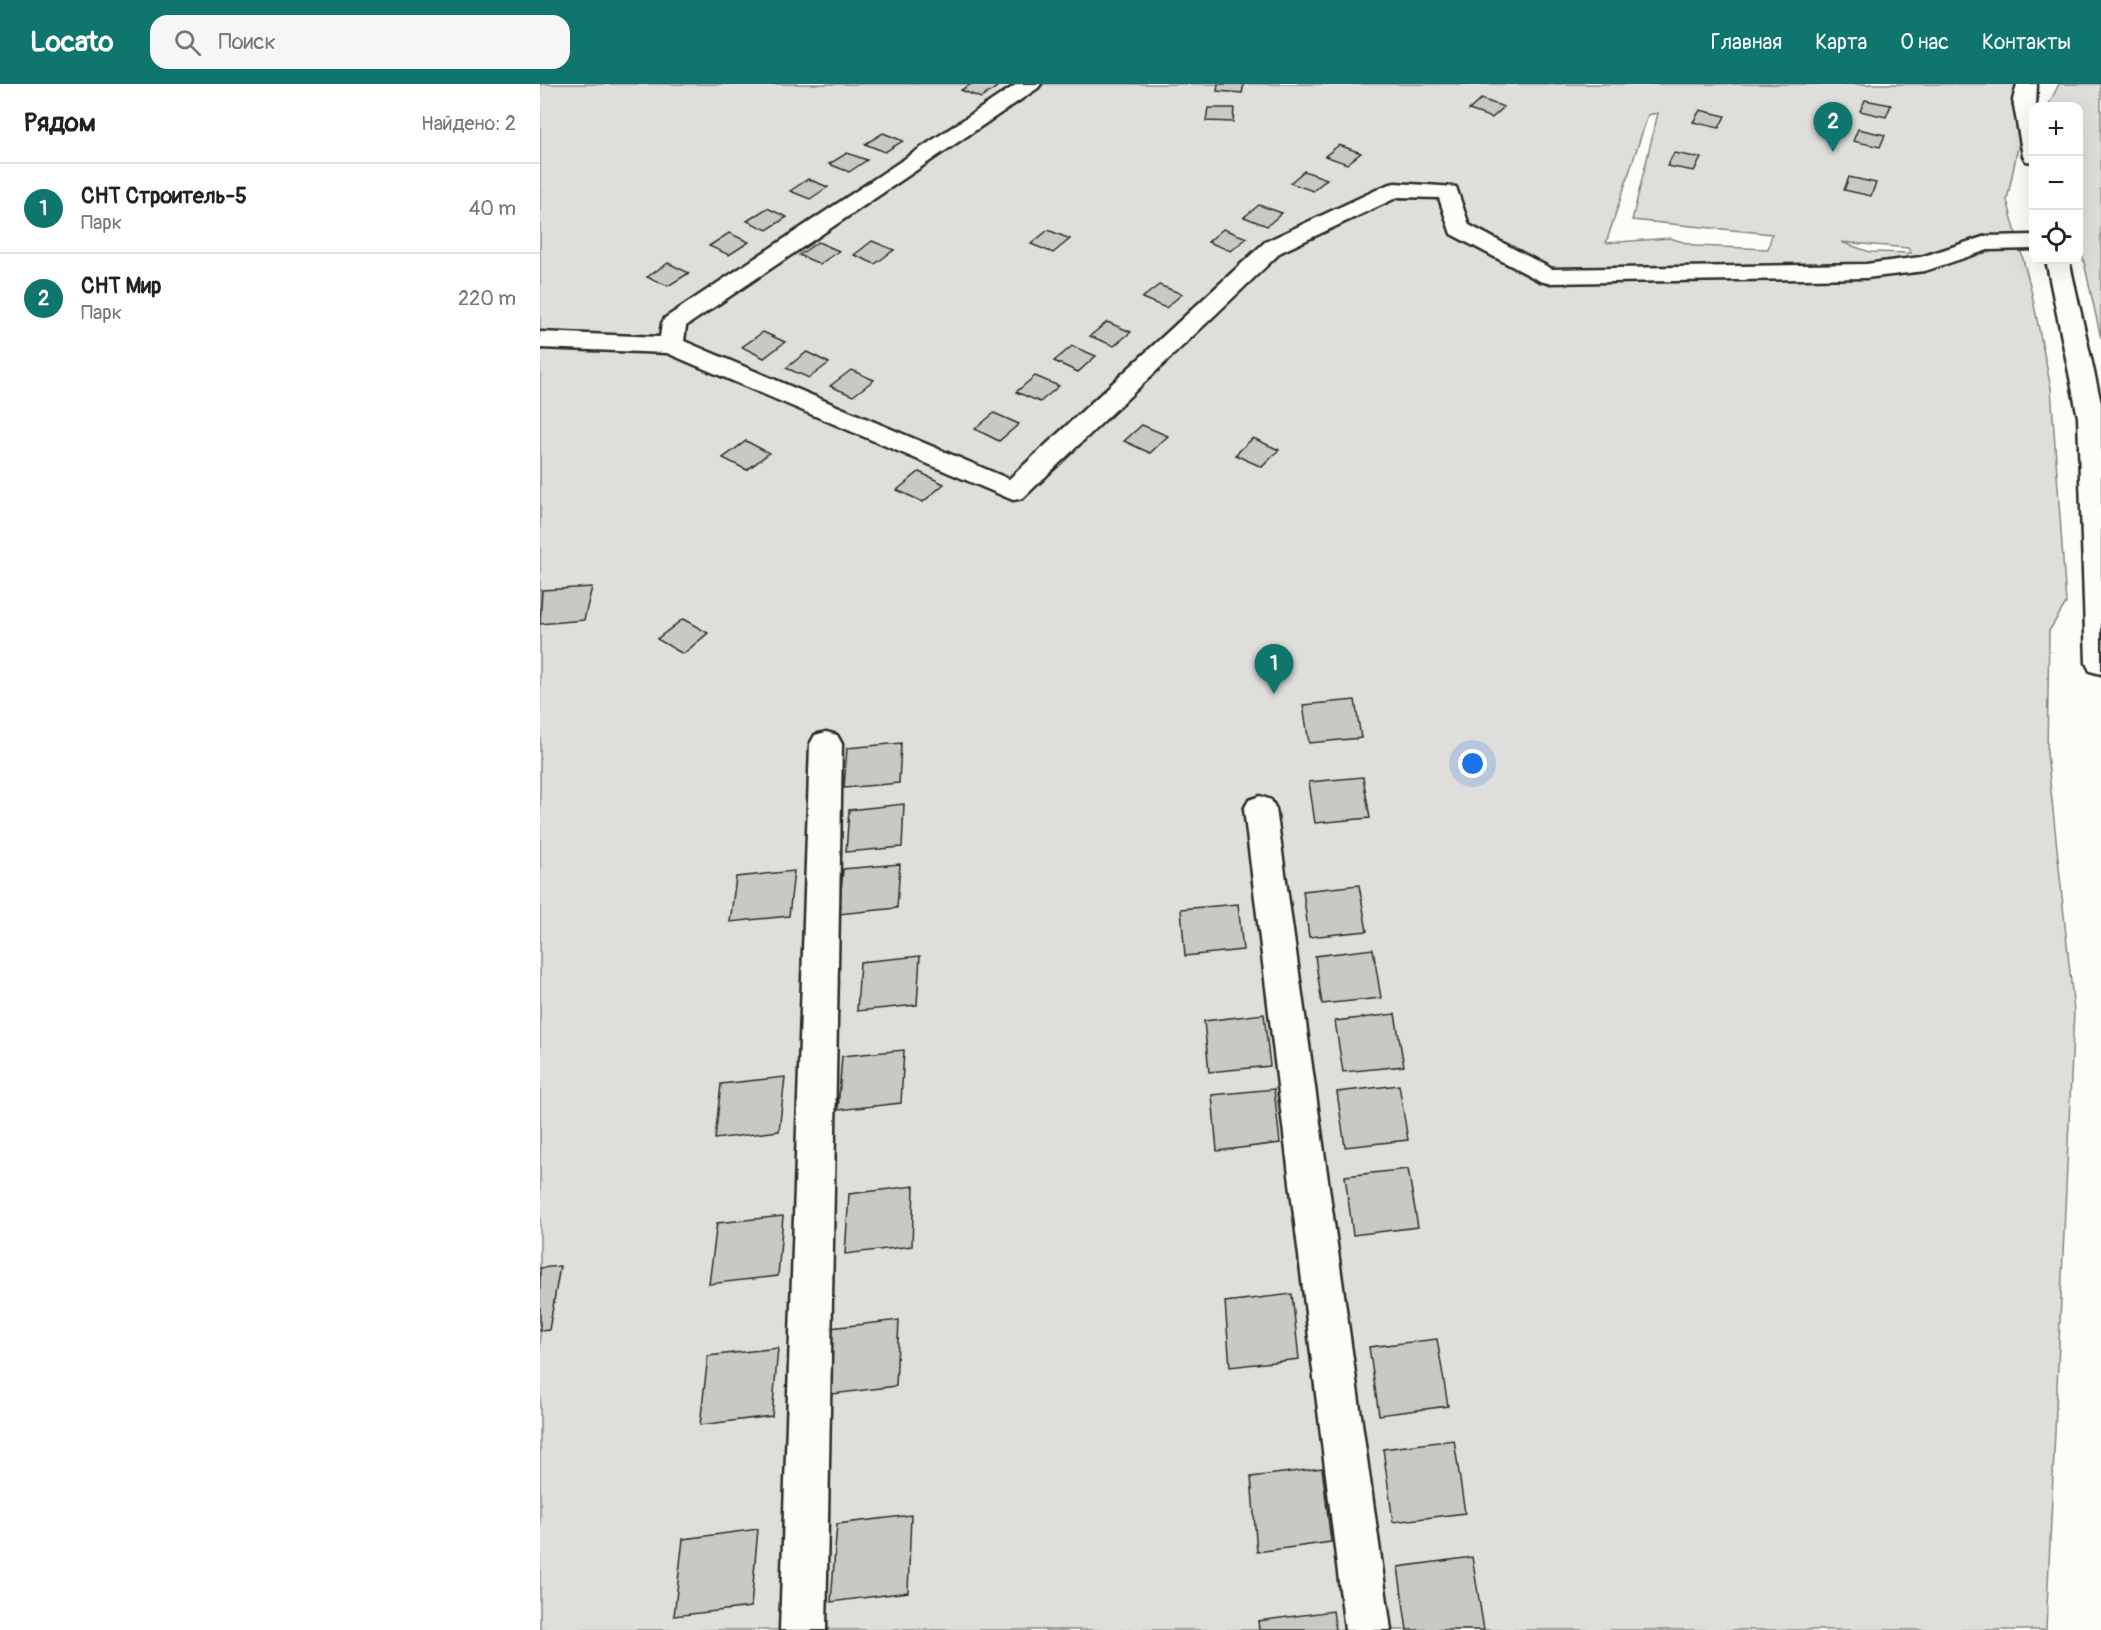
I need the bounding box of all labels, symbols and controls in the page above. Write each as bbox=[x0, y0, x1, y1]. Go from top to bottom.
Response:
search box bbox=[150, 15, 570, 69]
text: Locato bbox=[30, 25, 114, 60]
icon: search bbox=[171, 26, 204, 59]
text: Поиск bbox=[219, 28, 276, 56]
text: Главная bbox=[1711, 29, 1782, 56]
text: Карта bbox=[1815, 29, 1867, 56]
text: О нас bbox=[1900, 29, 1949, 56]
text: Контакты bbox=[1982, 29, 2071, 56]
map controls bbox=[2029, 102, 2083, 264]
button: + bbox=[2029, 102, 2083, 156]
pin: 2 bbox=[1814, 103, 1852, 152]
text: Рядом bbox=[24, 107, 96, 139]
text: Найдено: 2 bbox=[421, 111, 516, 136]
button: − bbox=[2029, 156, 2083, 210]
text: СНТ Строитель-5 bbox=[81, 182, 247, 210]
text: 1 bbox=[40, 196, 47, 221]
text: 40 m bbox=[469, 196, 516, 221]
text: Парк bbox=[81, 210, 122, 235]
button: locate bbox=[2029, 210, 2083, 264]
text: СНТ Мир bbox=[81, 272, 162, 300]
text: 2 bbox=[38, 286, 49, 311]
text: 220 m bbox=[458, 286, 516, 311]
text: Парк bbox=[81, 300, 122, 325]
pin: 1 bbox=[1254, 644, 1294, 694]
your location bbox=[1458, 749, 1487, 778]

